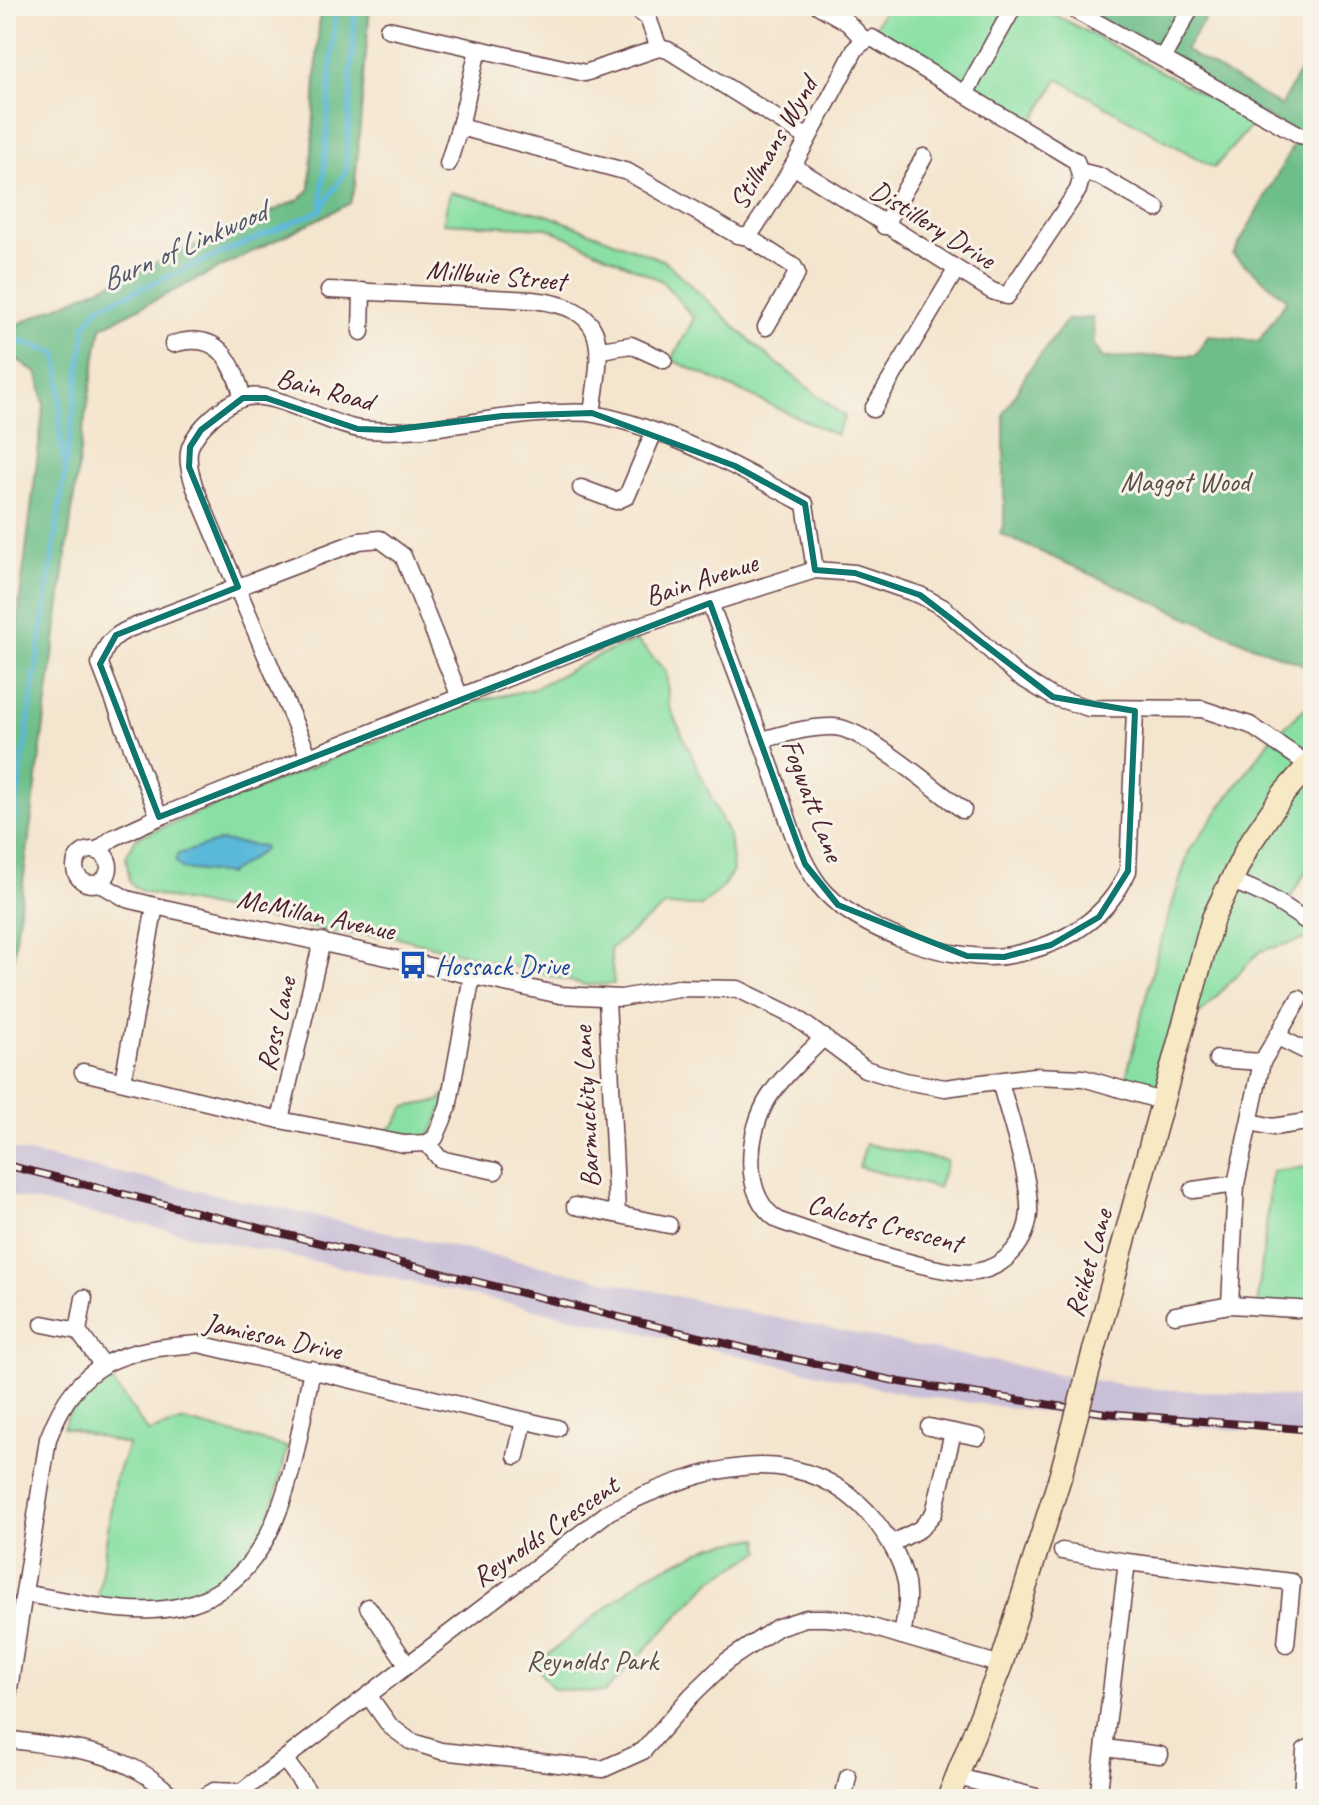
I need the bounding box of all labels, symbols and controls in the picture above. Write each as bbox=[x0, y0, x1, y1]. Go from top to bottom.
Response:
street label: Stillmans Wynd bbox=[721, 67, 827, 216]
street label: Distillery Drive bbox=[864, 172, 1004, 277]
water label: Burn of Linkwood bbox=[95, 189, 280, 299]
street label: Millbuie Street bbox=[425, 251, 571, 299]
street label: Bain Road bbox=[273, 359, 381, 420]
park label: Maggot Wood bbox=[1120, 464, 1254, 499]
street label: Bain Avenue bbox=[640, 544, 763, 614]
street label: Fogwatt Lane bbox=[774, 734, 853, 868]
street label: McMillan Avenue bbox=[234, 880, 400, 948]
place label: Hossack Drive bbox=[435, 948, 570, 983]
bus stop icon: Hossack Drive bbox=[398, 950, 428, 980]
street label: Ross Lane bbox=[248, 972, 304, 1074]
street label: Barmuckity Lane bbox=[564, 1023, 608, 1189]
street label: Calcots Crescent bbox=[804, 1186, 970, 1261]
street label: Reiket Lane bbox=[1056, 1203, 1121, 1321]
street label: Jamieson Drive bbox=[199, 1304, 347, 1368]
street label: Reynolds Crescent bbox=[465, 1466, 627, 1594]
park label: Reynolds Park bbox=[526, 1643, 661, 1678]

